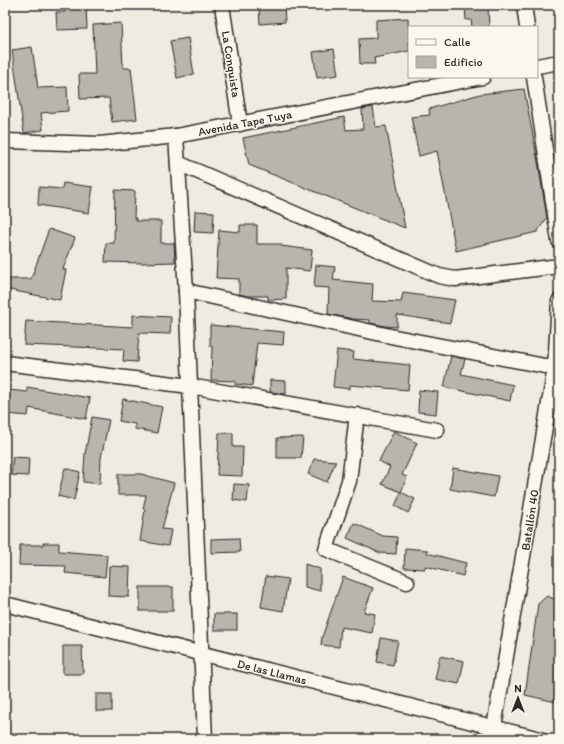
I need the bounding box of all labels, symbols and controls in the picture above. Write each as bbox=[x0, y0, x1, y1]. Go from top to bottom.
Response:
legend bbox=[408, 26, 538, 78]
street label: La Conquista bbox=[219, 30, 243, 98]
text: Calle bbox=[444, 35, 471, 49]
text: Edificio bbox=[444, 55, 483, 69]
street label: Avenida Tape Tuya bbox=[197, 107, 294, 139]
street label: Batallón 40 bbox=[518, 489, 542, 551]
street label: De las Llamas bbox=[236, 657, 308, 687]
north arrow bbox=[498, 678, 538, 718]
text: N bbox=[514, 682, 522, 695]

